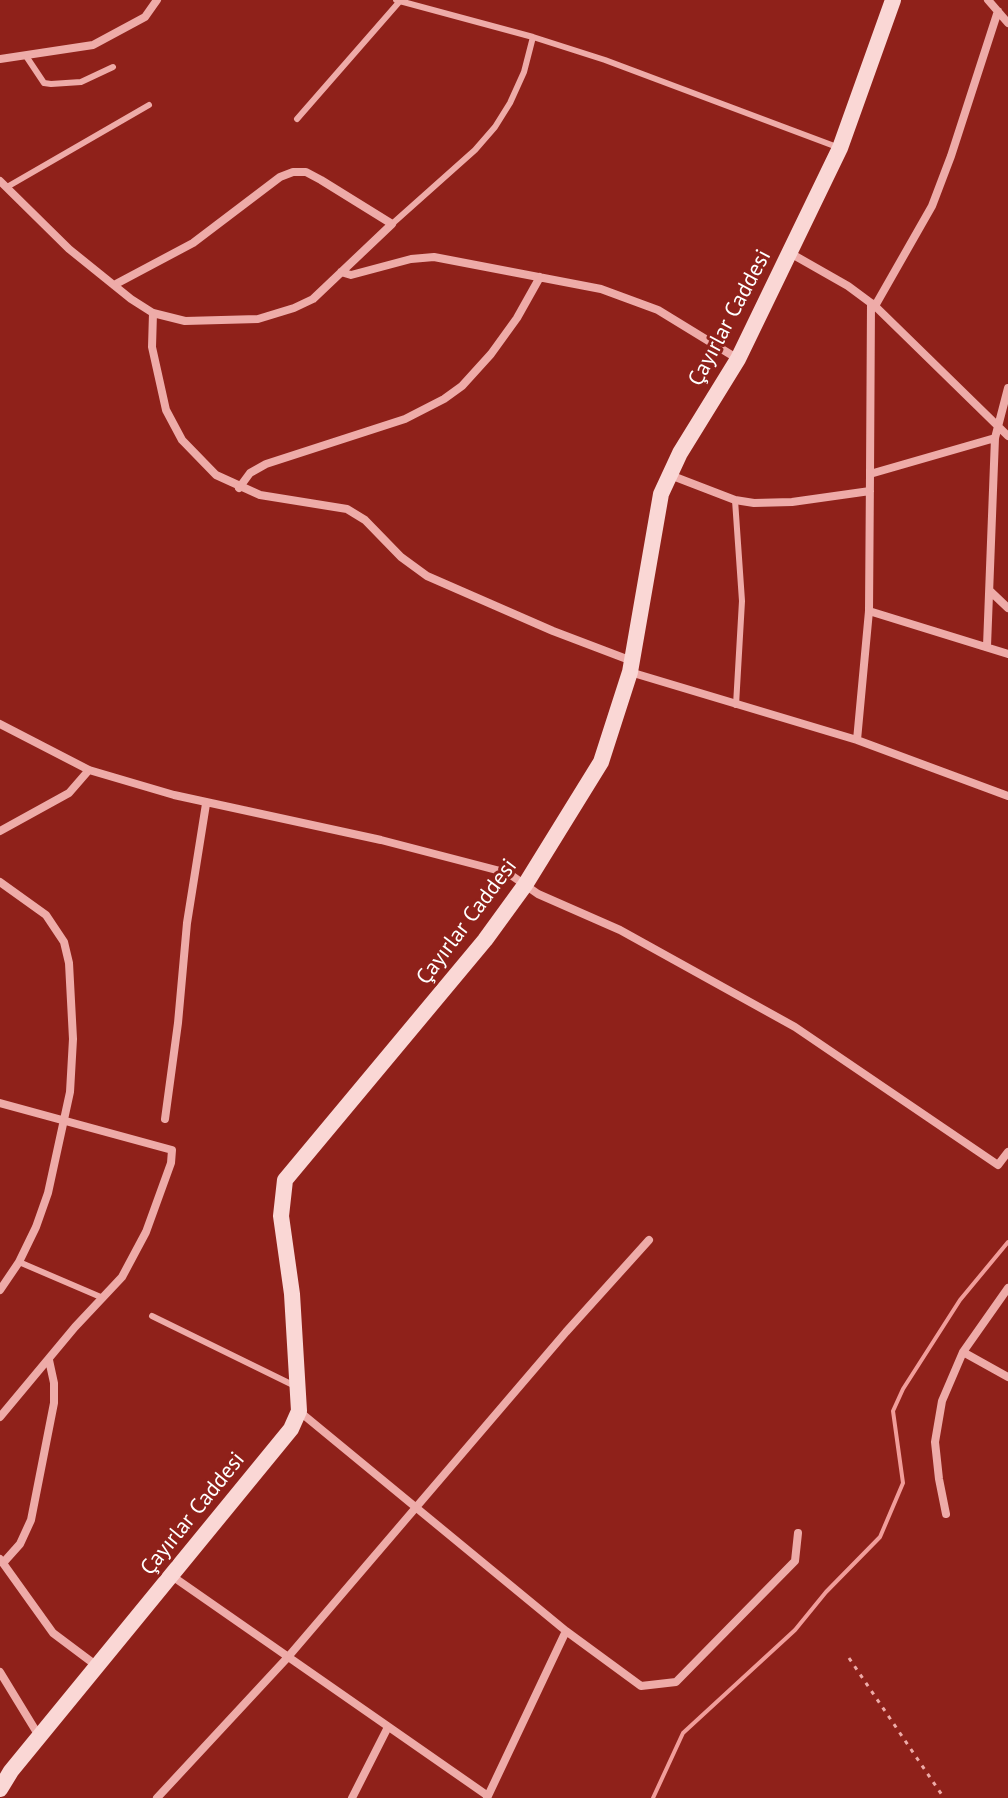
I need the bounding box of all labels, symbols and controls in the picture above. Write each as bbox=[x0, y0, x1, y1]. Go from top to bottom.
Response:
street label: Çayırlar Caddesi bbox=[683, 245, 777, 391]
street label: Çayırlar Caddesi bbox=[411, 854, 523, 990]
street label: Çayırlar Caddesi bbox=[135, 1447, 251, 1581]

